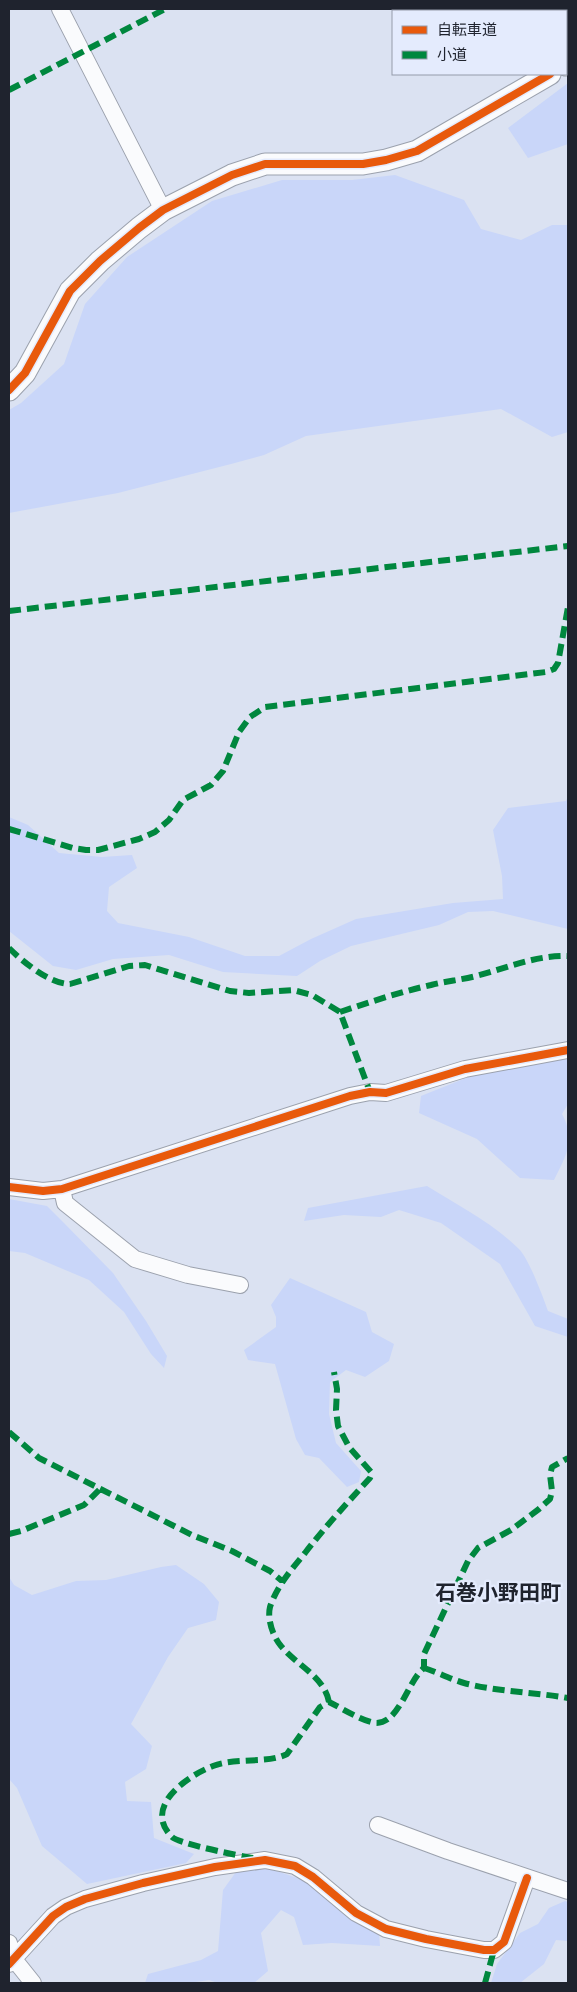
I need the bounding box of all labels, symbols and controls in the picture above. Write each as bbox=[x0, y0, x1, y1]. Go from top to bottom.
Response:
legend bbox=[392, 10, 567, 75]
text: 自転車道 bbox=[437, 21, 497, 39]
text: 小道 bbox=[437, 46, 467, 64]
district label: 石巻小野田町 bbox=[435, 1581, 561, 1605]

